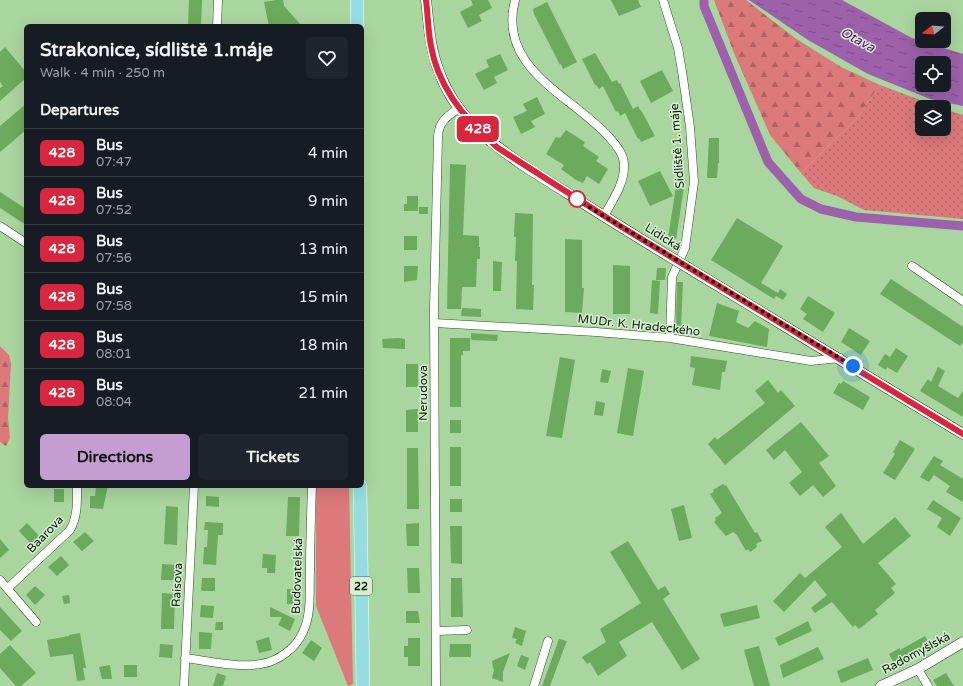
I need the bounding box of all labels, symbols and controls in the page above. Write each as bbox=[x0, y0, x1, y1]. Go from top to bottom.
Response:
north arrow bbox=[915, 12, 951, 48]
map controls bbox=[915, 12, 951, 136]
water label: Otava bbox=[838, 24, 878, 56]
button: heart bbox=[306, 37, 348, 79]
text: Strakonice, sídliště 1.máje bbox=[40, 39, 273, 61]
button: locate bbox=[915, 56, 951, 92]
text: Walk · 4 min · 250 m bbox=[40, 65, 165, 81]
button: layers bbox=[915, 100, 951, 136]
text: Departures bbox=[40, 101, 119, 119]
street label: Sídliště 1. máje bbox=[667, 103, 687, 189]
line badge: 428 bbox=[455, 116, 501, 142]
text: 428 bbox=[465, 120, 491, 137]
text: Bus bbox=[96, 136, 123, 154]
text: 428 bbox=[49, 144, 75, 161]
text: 4 min bbox=[308, 144, 348, 162]
text: 07:47 bbox=[96, 154, 132, 170]
text: Bus bbox=[96, 184, 123, 202]
unlabelled marker bbox=[568, 190, 586, 208]
text: 428 bbox=[49, 192, 75, 209]
text: 9 min bbox=[308, 192, 348, 210]
text: 07:52 bbox=[96, 202, 132, 218]
street label: Lidická bbox=[642, 220, 684, 254]
text: Bus bbox=[96, 232, 123, 250]
text: 428 bbox=[49, 240, 75, 257]
text: 13 min bbox=[299, 240, 348, 258]
text: 07:56 bbox=[96, 250, 132, 266]
text: Bus bbox=[96, 280, 123, 298]
text: 428 bbox=[49, 288, 75, 305]
text: 15 min bbox=[299, 288, 348, 306]
text: 07:58 bbox=[96, 298, 132, 314]
street label: MUDr. K. Hradeckého bbox=[577, 312, 701, 338]
text: Bus bbox=[96, 328, 123, 346]
text: 428 bbox=[49, 336, 75, 353]
text: 18 min bbox=[299, 336, 348, 354]
text: 08:01 bbox=[96, 346, 132, 362]
your location bbox=[843, 356, 863, 376]
street label: Nerudova bbox=[416, 365, 430, 421]
text: Bus bbox=[96, 376, 123, 394]
text: 428 bbox=[49, 384, 75, 401]
text: 21 min bbox=[299, 384, 348, 402]
text: 08:04 bbox=[96, 394, 132, 410]
button: Directions bbox=[40, 434, 190, 480]
button: Tickets bbox=[198, 434, 348, 480]
street label: Baarova bbox=[24, 512, 66, 556]
street label: Budovatelská bbox=[289, 538, 305, 614]
street label: Raisova bbox=[169, 563, 185, 607]
road number: 22 bbox=[350, 577, 372, 595]
street label: Radomyšlská bbox=[880, 629, 952, 677]

